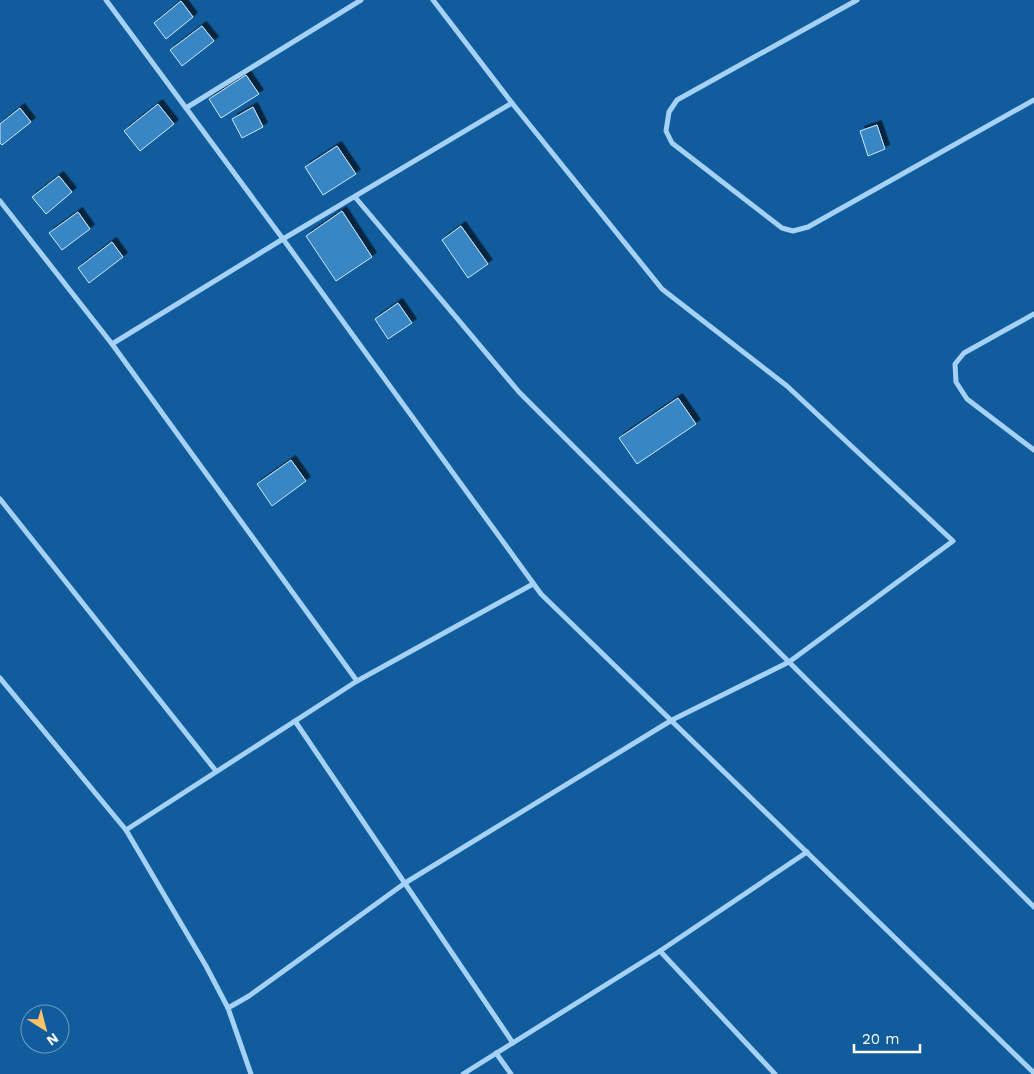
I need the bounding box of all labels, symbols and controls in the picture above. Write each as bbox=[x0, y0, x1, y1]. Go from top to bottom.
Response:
north arrow bbox=[20, 1004, 70, 1054]
scale bar bbox=[854, 1022, 920, 1054]
text: N bbox=[44, 1030, 62, 1049]
text: 20 m bbox=[862, 1030, 900, 1048]

